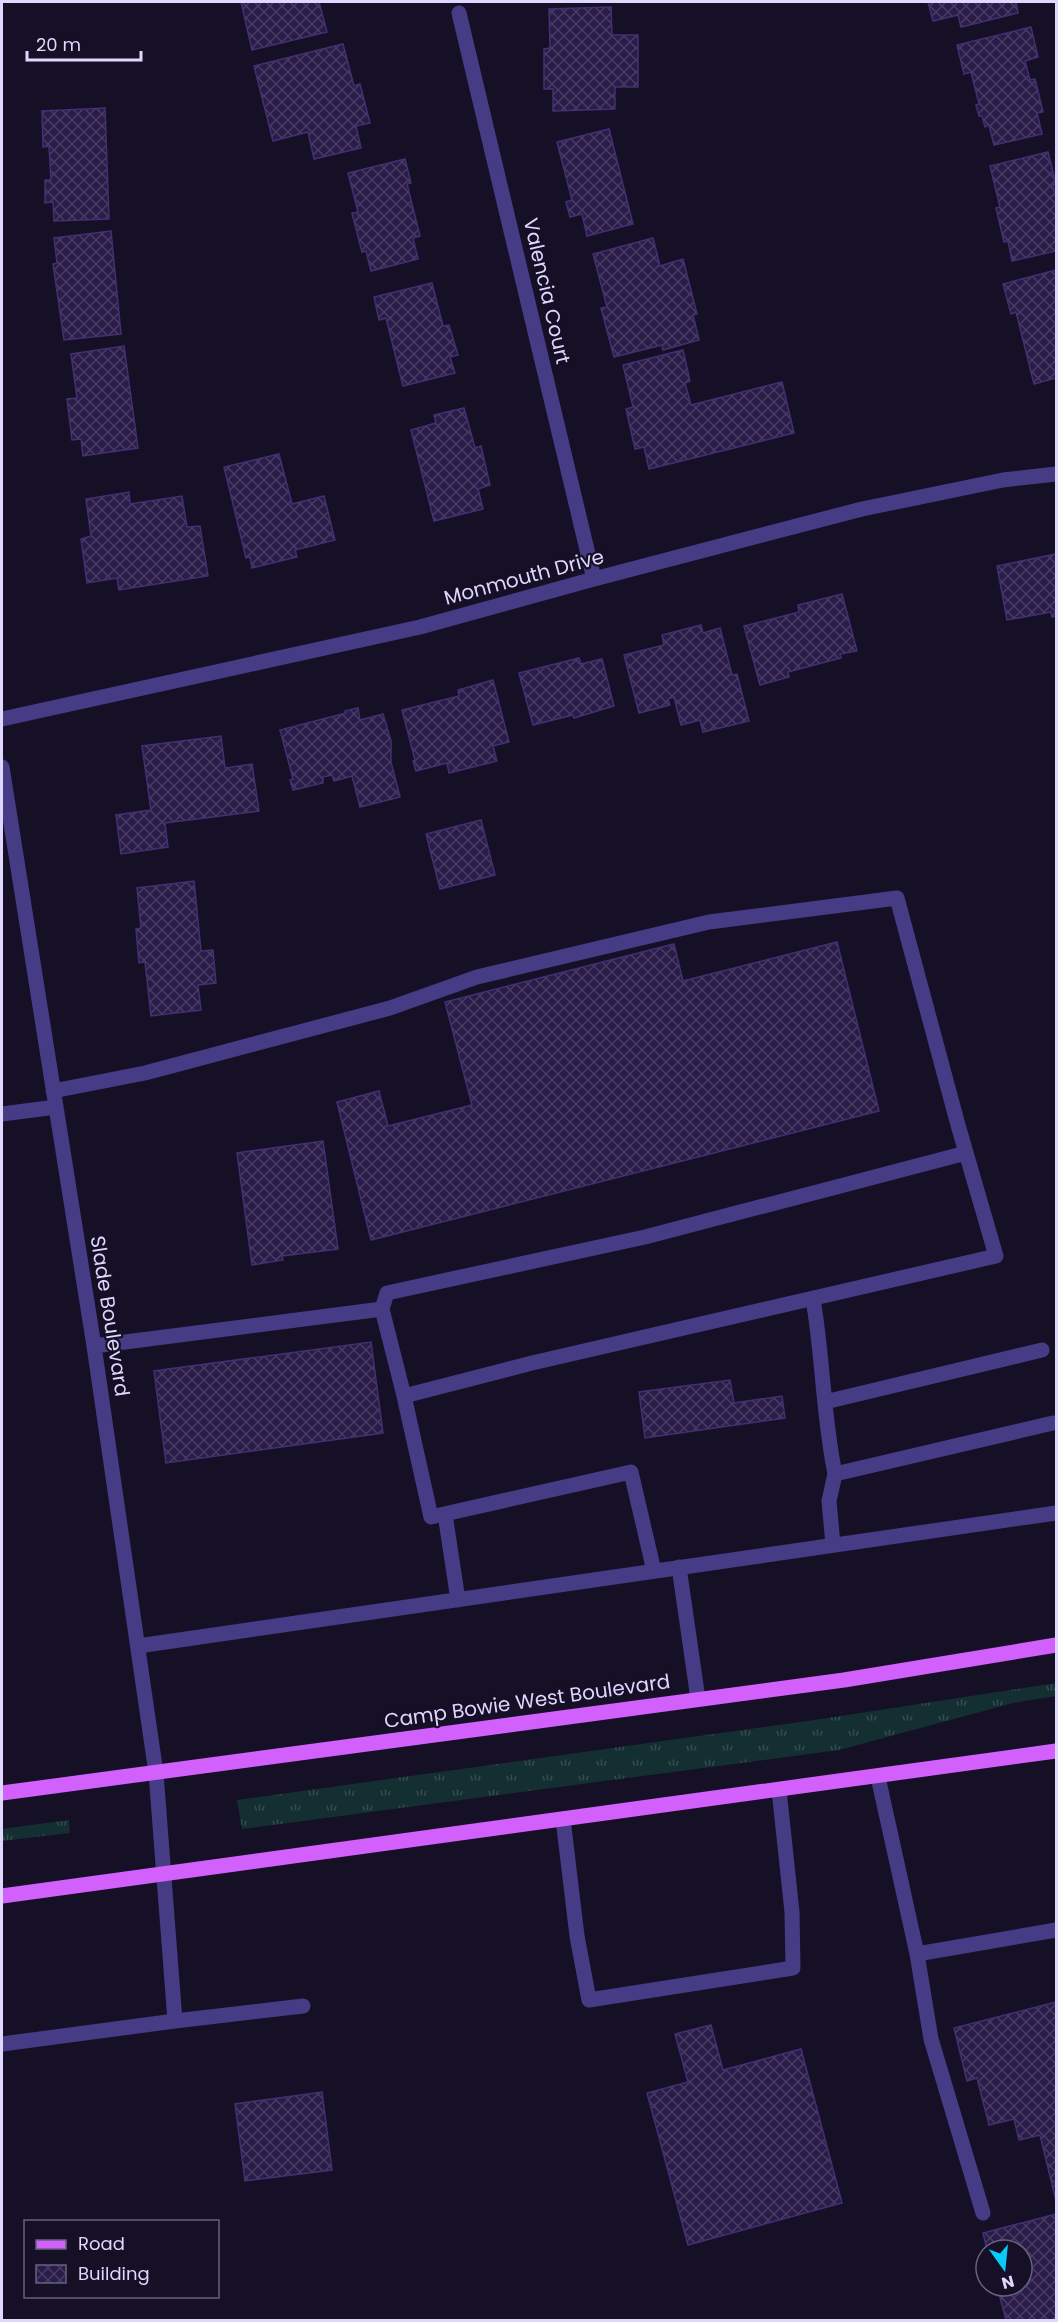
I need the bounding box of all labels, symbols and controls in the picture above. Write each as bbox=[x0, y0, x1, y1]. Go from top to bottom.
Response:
scale bar bbox=[27, 24, 141, 62]
text: 20 m bbox=[36, 32, 81, 57]
street label: Valencia Court bbox=[517, 215, 577, 367]
street label: Monmouth Drive bbox=[441, 542, 607, 612]
street label: Slade Boulevard bbox=[83, 1234, 137, 1398]
street label: Camp Bowie West Boulevard bbox=[382, 1667, 672, 1735]
legend bbox=[24, 2220, 219, 2298]
text: Road bbox=[78, 2231, 125, 2256]
north arrow bbox=[974, 2238, 1034, 2298]
text: Building bbox=[78, 2261, 150, 2286]
text: N bbox=[999, 2269, 1017, 2295]

